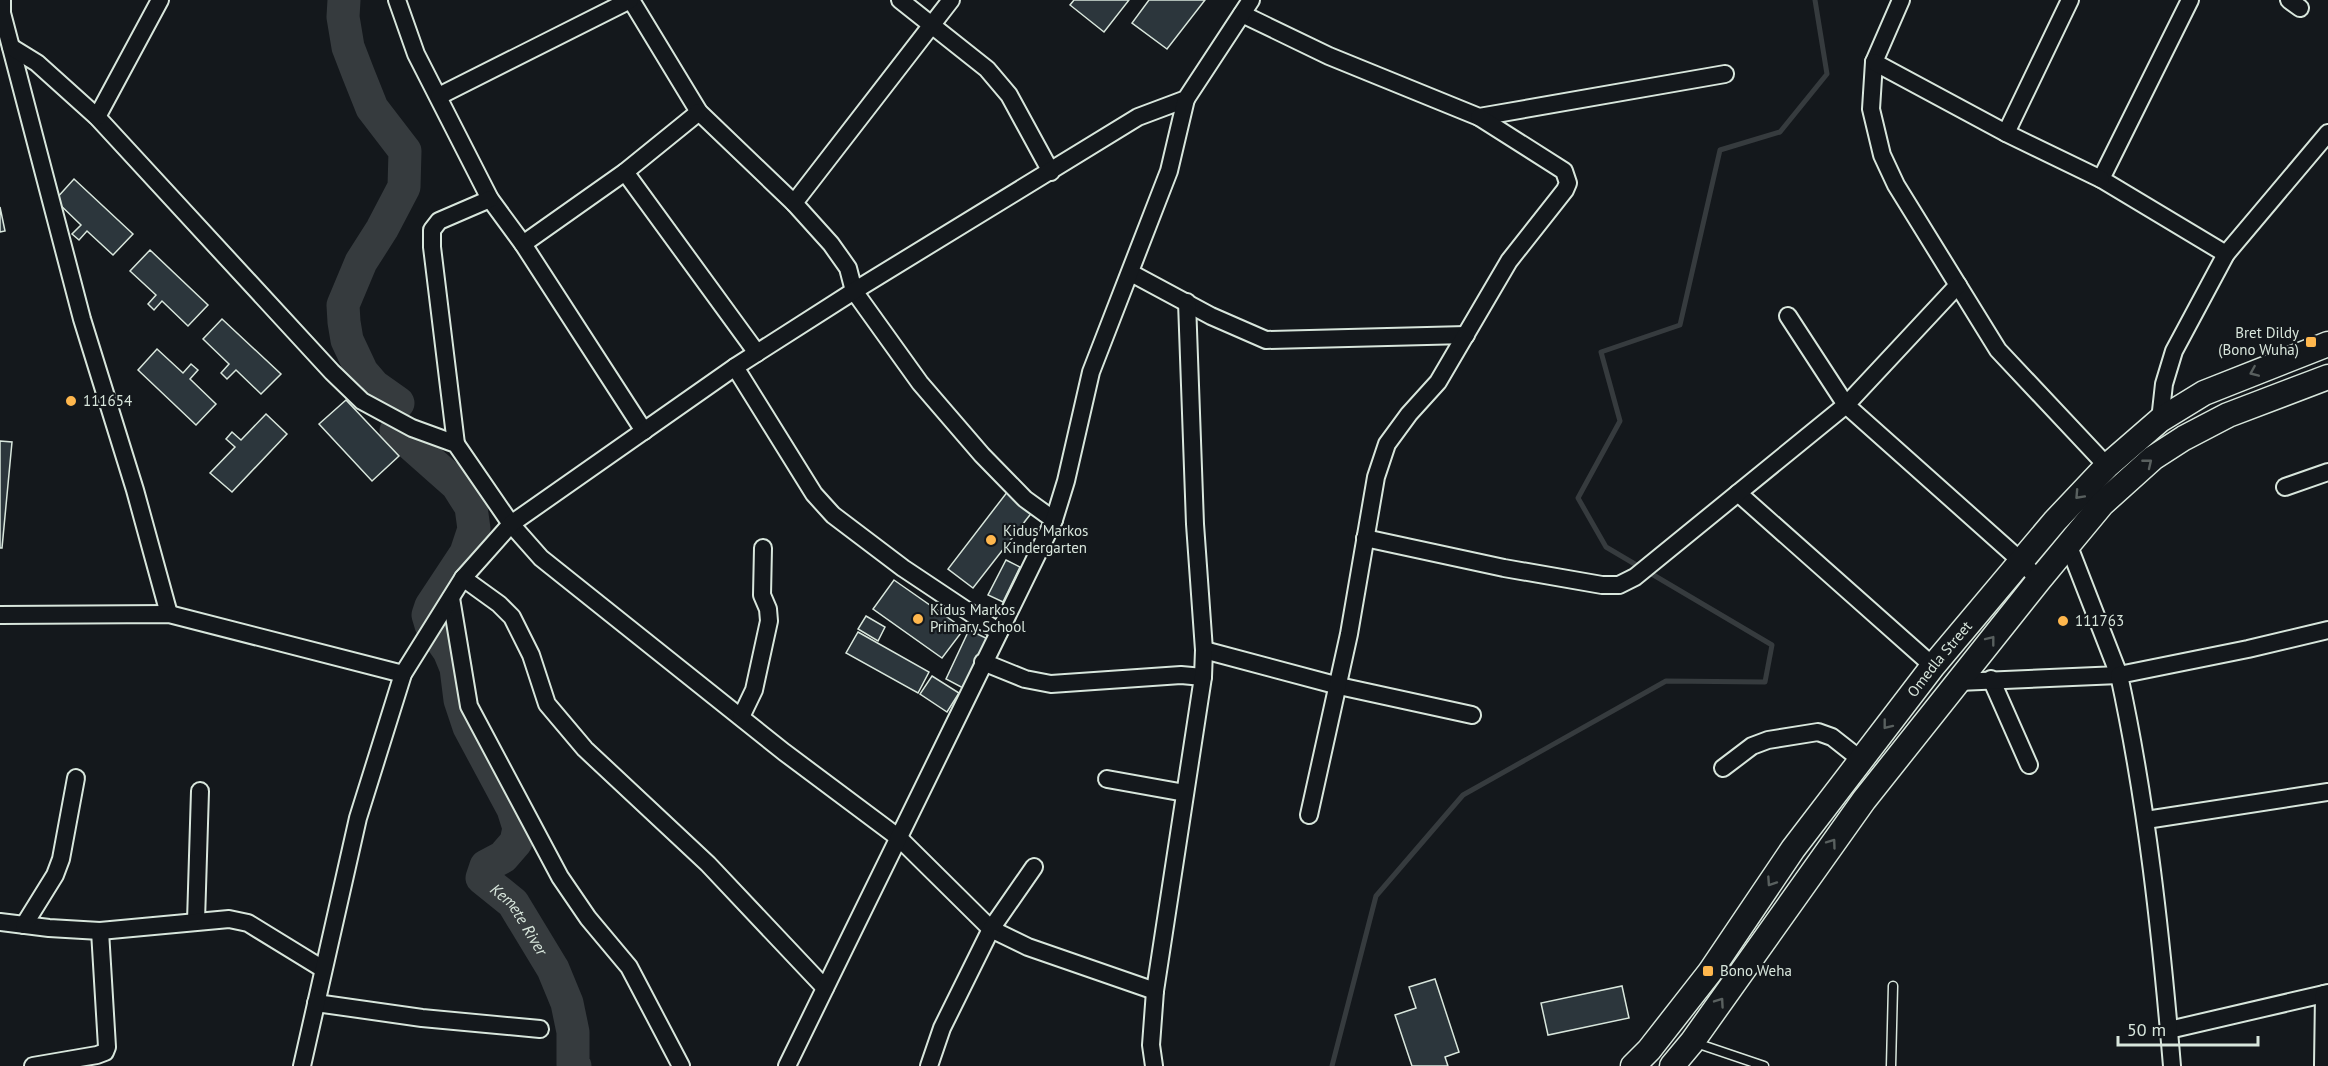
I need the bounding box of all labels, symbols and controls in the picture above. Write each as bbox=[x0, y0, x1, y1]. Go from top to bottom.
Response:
place label: Bret Dildy (Bono Wuha) bbox=[2218, 323, 2299, 359]
marker: Bret Dildy (Bono Wuha) bbox=[2304, 335, 2318, 349]
one-way arrow bbox=[2249, 365, 2260, 377]
place label: 111654 bbox=[83, 391, 132, 410]
marker: 111654 bbox=[64, 394, 78, 408]
one-way arrow bbox=[2141, 459, 2152, 470]
one-way arrow bbox=[2076, 488, 2087, 499]
place label: Kidus Markos Kindergarten bbox=[1003, 521, 1088, 557]
marker: Kidus Markos Kindergarten bbox=[984, 533, 998, 547]
place label: Kidus Markos Primary School bbox=[930, 600, 1026, 636]
place label: 111763 bbox=[2075, 611, 2124, 630]
marker: Kidus Markos Primary School bbox=[911, 612, 925, 626]
marker: 111763 bbox=[2056, 614, 2070, 628]
street label: Omedla Street bbox=[1903, 617, 1976, 701]
one-way arrow bbox=[1984, 636, 1995, 647]
one-way arrow bbox=[1883, 718, 1894, 729]
one-way arrow bbox=[1825, 838, 1836, 849]
one-way arrow bbox=[1767, 875, 1778, 886]
water label: Kemete River bbox=[487, 879, 553, 960]
place label: Bono Weha bbox=[1720, 961, 1792, 980]
marker: Bono Weha bbox=[1701, 964, 1715, 978]
one-way arrow bbox=[1713, 998, 1724, 1009]
scale bar bbox=[2118, 1009, 2258, 1047]
text: 50 m bbox=[2127, 1018, 2166, 1041]

